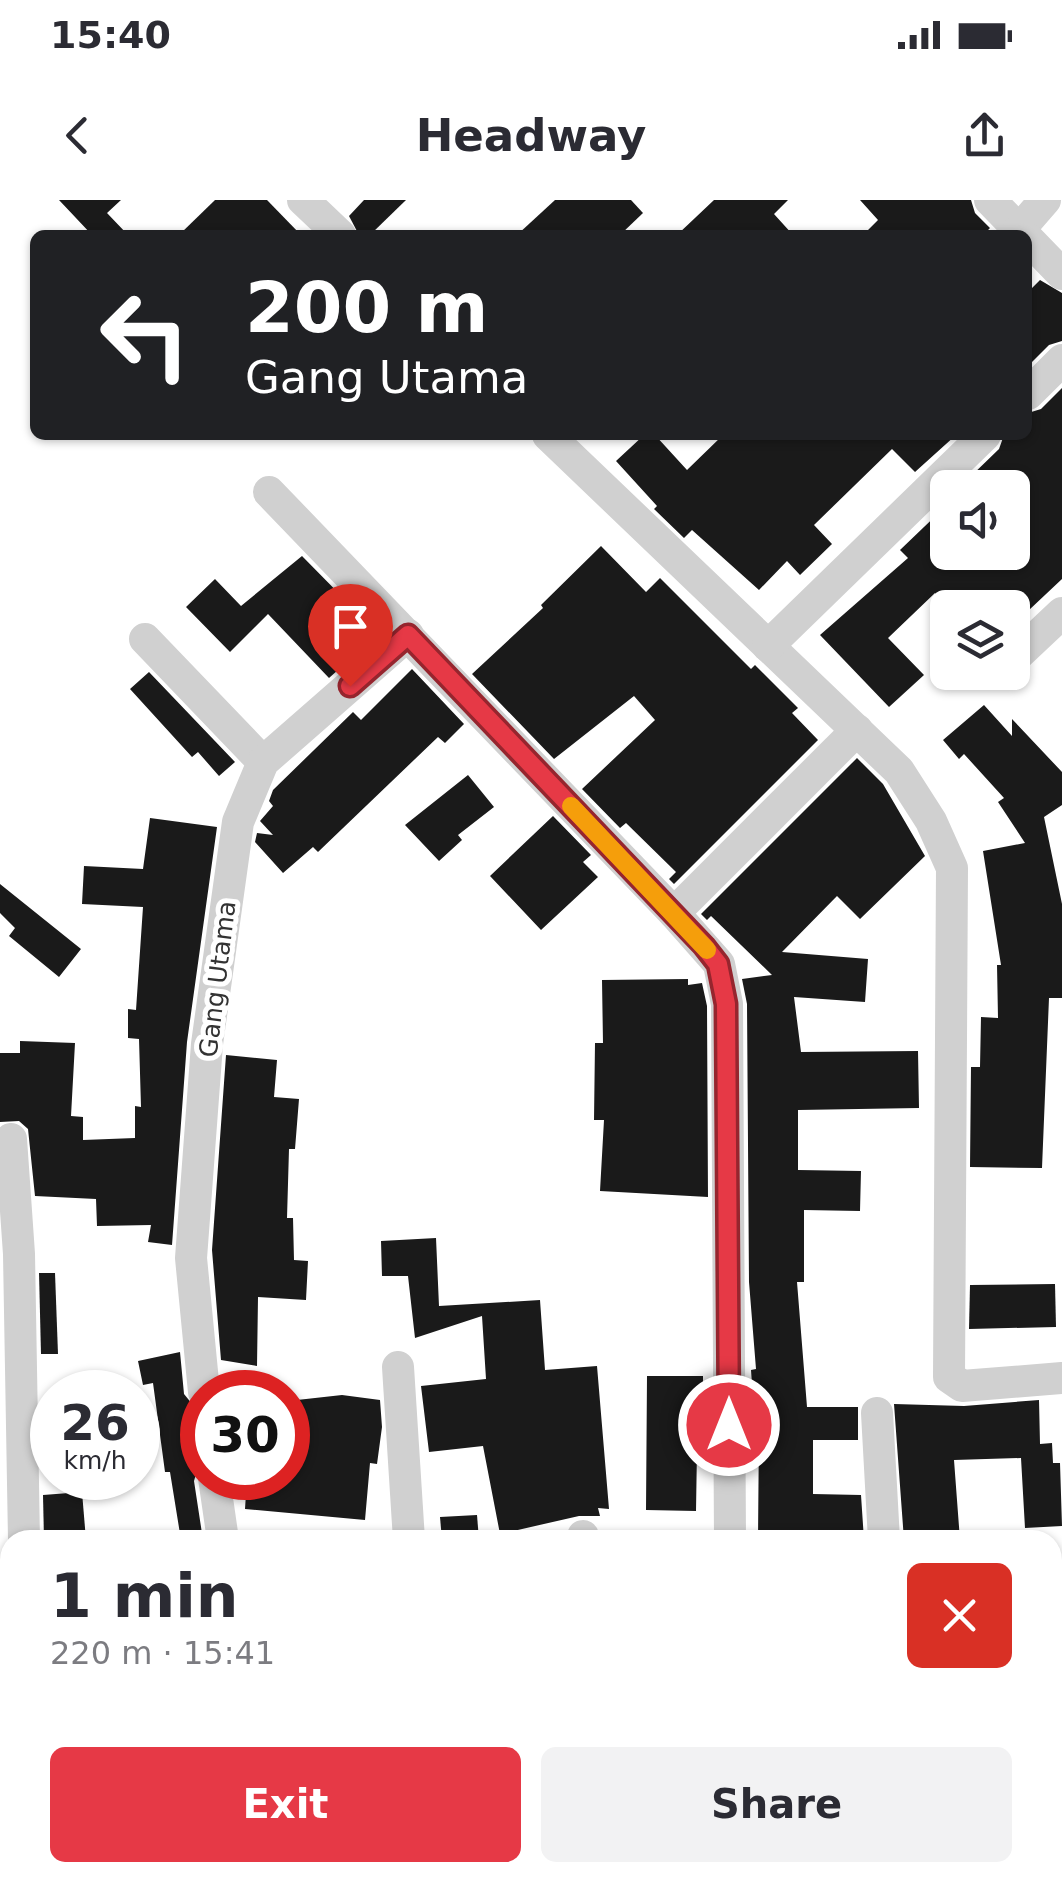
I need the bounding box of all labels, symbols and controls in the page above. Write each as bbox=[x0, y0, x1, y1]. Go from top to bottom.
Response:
text: 15:40 bbox=[50, 13, 171, 57]
icon: back bbox=[50, 108, 105, 163]
icon: share bbox=[957, 108, 1012, 163]
text: Headway bbox=[416, 109, 646, 162]
text: 200 m bbox=[245, 267, 488, 349]
icon: left bbox=[80, 270, 210, 400]
text: Gang Utama bbox=[245, 351, 528, 404]
map controls bbox=[930, 470, 1030, 690]
button: sound bbox=[930, 470, 1030, 570]
pin bbox=[308, 584, 393, 687]
button: layers bbox=[930, 590, 1030, 690]
icon: arrive bbox=[323, 599, 378, 654]
street label: Gang Utama bbox=[194, 899, 241, 1059]
speed limit sign: 30 bbox=[180, 1370, 310, 1500]
position arrow bbox=[677, 1373, 781, 1477]
text: 26 bbox=[60, 1394, 130, 1452]
text: km/h bbox=[63, 1446, 127, 1475]
text: 1 min bbox=[50, 1561, 238, 1631]
button: close bbox=[907, 1563, 1012, 1668]
text: 220 m · 15:41 bbox=[50, 1634, 275, 1672]
button: Exit bbox=[50, 1747, 521, 1862]
button: Share bbox=[541, 1747, 1012, 1862]

